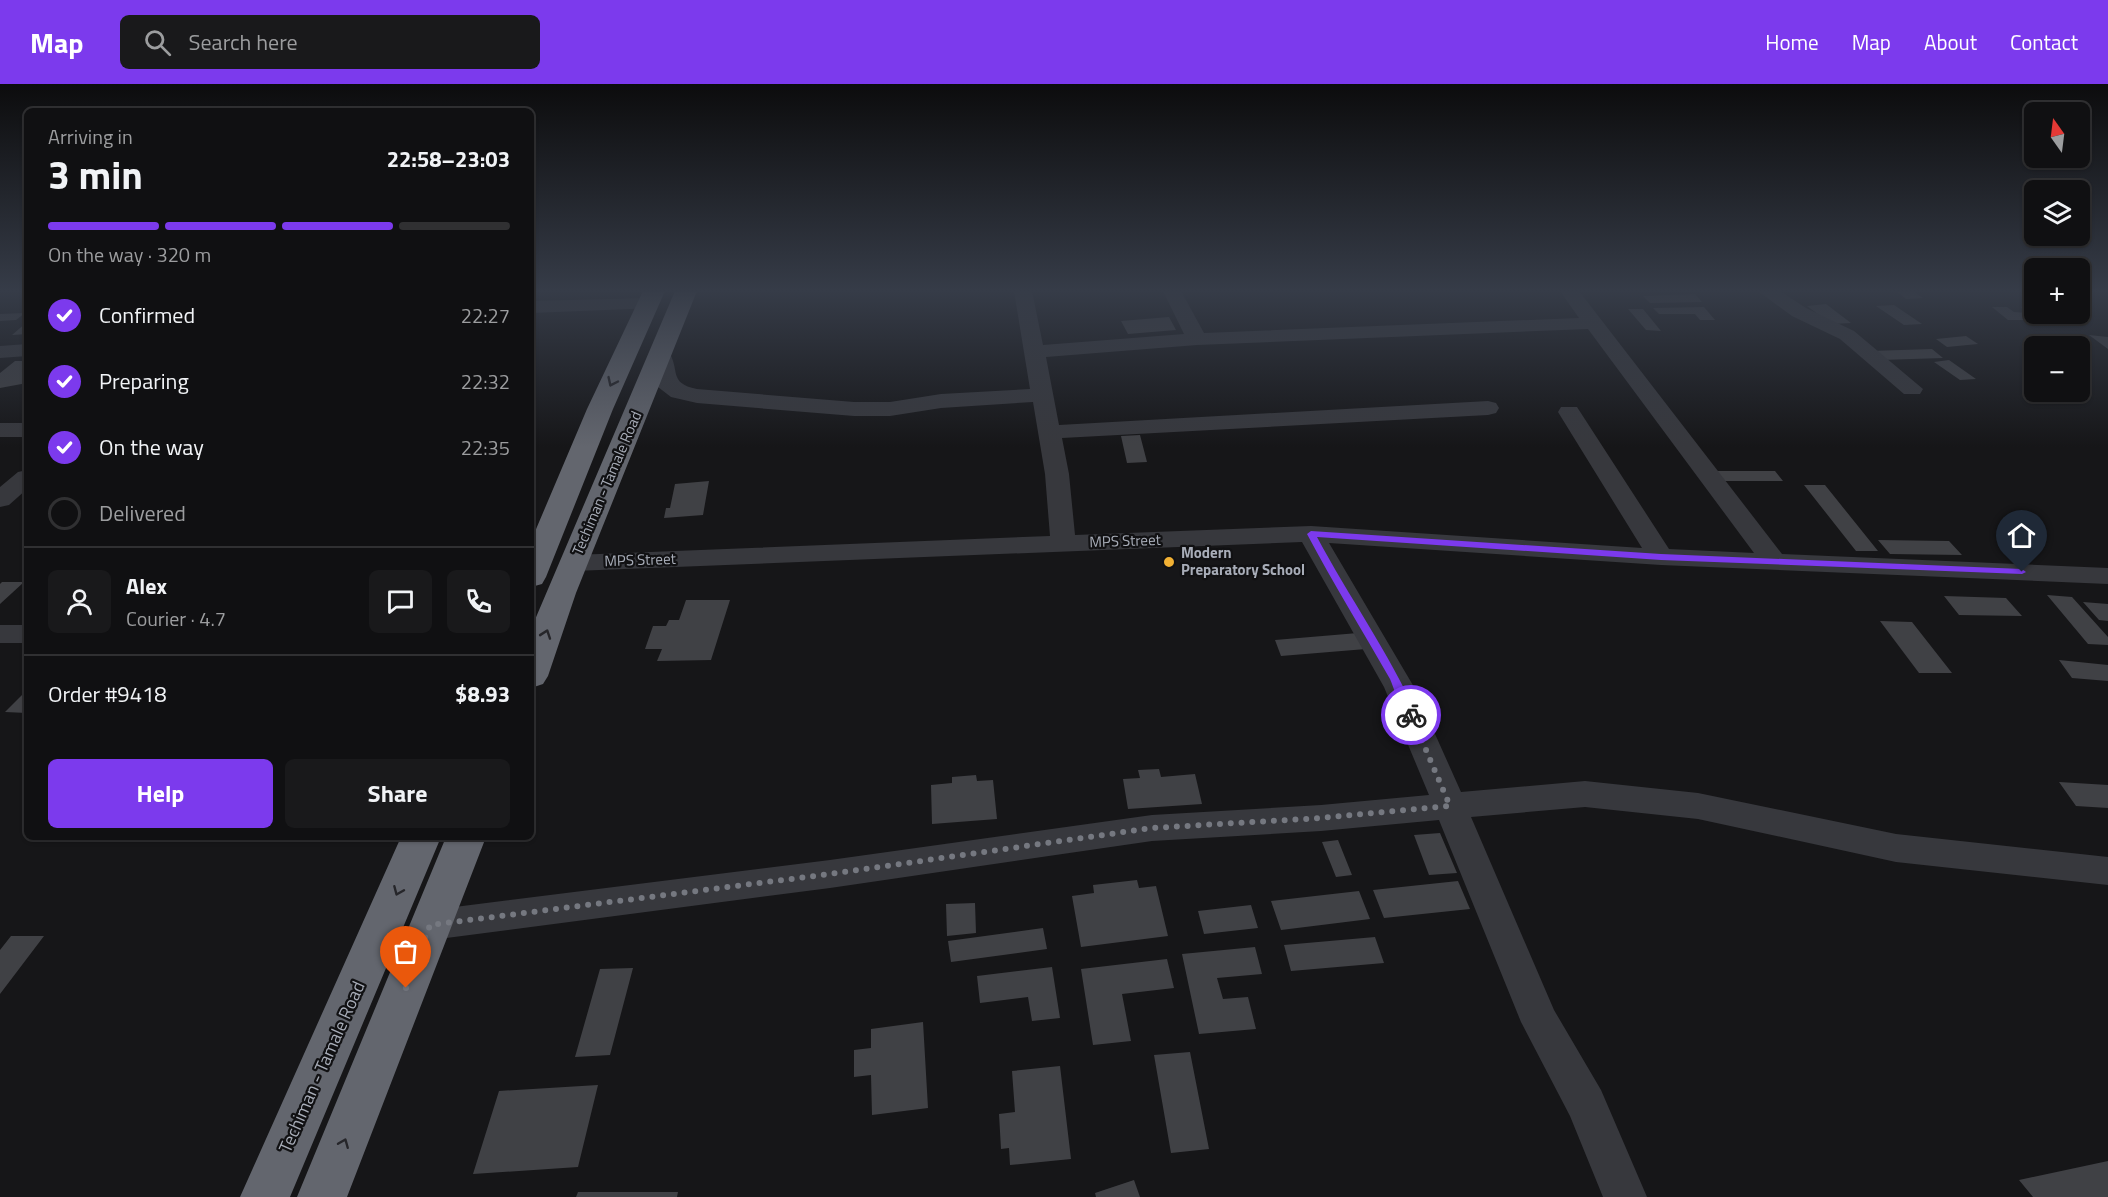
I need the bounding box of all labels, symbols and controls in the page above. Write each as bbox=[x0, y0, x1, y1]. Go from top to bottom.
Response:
search box bbox=[120, 15, 540, 69]
text: Map bbox=[30, 21, 84, 64]
text: Search here bbox=[189, 25, 298, 59]
icon: search bbox=[141, 26, 174, 59]
text: Home bbox=[1765, 26, 1819, 58]
text: Map bbox=[1852, 26, 1891, 58]
text: About bbox=[1924, 26, 1977, 58]
text: Contact bbox=[2010, 26, 2078, 58]
north arrow bbox=[2024, 102, 2090, 168]
map controls bbox=[2024, 102, 2090, 402]
text: Arriving in bbox=[48, 121, 133, 152]
text: 22:58–23:03 bbox=[387, 142, 510, 176]
text: 3 min bbox=[48, 145, 143, 204]
button: layers bbox=[2024, 180, 2090, 246]
text: On the way · 320 m bbox=[48, 239, 211, 270]
button: + bbox=[2024, 258, 2090, 324]
text: Confirmed bbox=[99, 298, 195, 332]
icon: check bbox=[48, 299, 81, 332]
text: 22:27 bbox=[461, 300, 510, 331]
button: − bbox=[2024, 336, 2090, 402]
text: Preparing bbox=[99, 364, 189, 398]
icon: check bbox=[48, 365, 81, 398]
text: 22:32 bbox=[461, 366, 510, 397]
one-way arrow bbox=[608, 376, 620, 387]
street label: Techiman - Tamale Road bbox=[566, 407, 647, 558]
text: On the way bbox=[99, 430, 204, 464]
icon: check bbox=[48, 431, 81, 464]
text: 22:35 bbox=[461, 432, 510, 463]
text: Delivered bbox=[99, 496, 186, 530]
pin bbox=[1996, 510, 2047, 572]
icon: home bbox=[2005, 519, 2038, 552]
street label: MPS Street bbox=[1089, 528, 1162, 553]
place label: Modern Preparatory School bbox=[1181, 541, 1305, 581]
street label: MPS Street bbox=[604, 547, 677, 572]
marker: Modern Preparatory School bbox=[1162, 555, 1176, 569]
text: Alex bbox=[126, 569, 167, 603]
button: person bbox=[48, 570, 111, 633]
button: chat bbox=[369, 570, 432, 633]
button: phone bbox=[447, 570, 510, 633]
text: Courier · 4.7 bbox=[126, 603, 226, 634]
one-way arrow bbox=[539, 630, 552, 640]
text: Order #9418 bbox=[48, 677, 167, 711]
text: $8.93 bbox=[455, 677, 510, 711]
courier bbox=[1381, 685, 1441, 745]
icon: bike bbox=[1395, 699, 1428, 732]
button: Help bbox=[48, 759, 273, 828]
button: Share bbox=[285, 759, 510, 828]
one-way arrow bbox=[393, 885, 405, 896]
pin bbox=[380, 926, 431, 988]
icon: bag bbox=[389, 935, 422, 968]
street label: Techiman - Tamale Road bbox=[272, 977, 372, 1157]
one-way arrow bbox=[337, 1138, 349, 1149]

